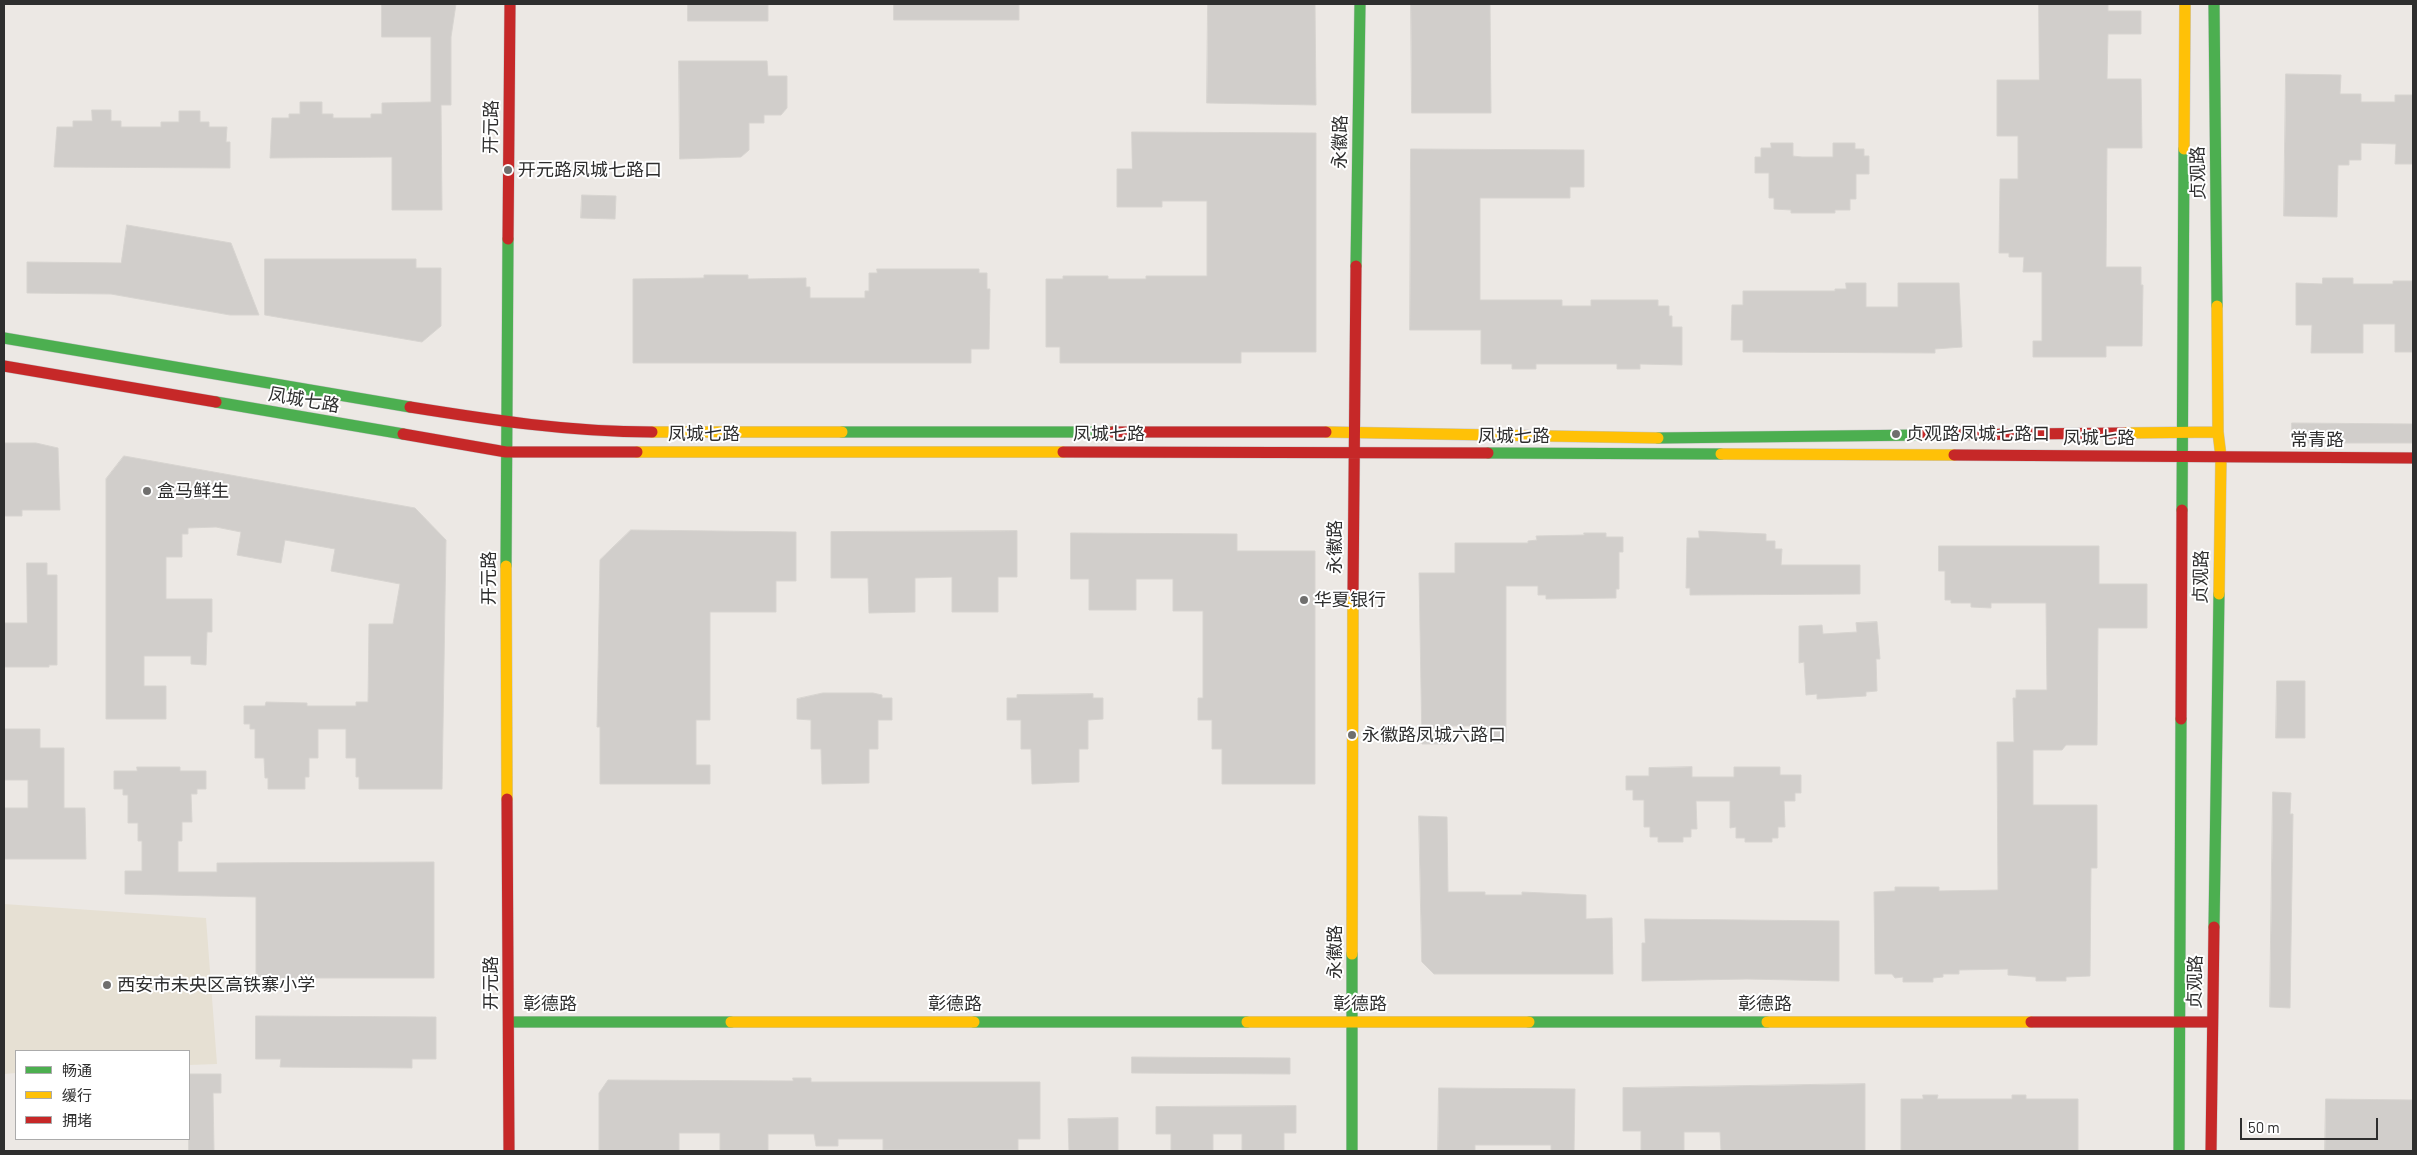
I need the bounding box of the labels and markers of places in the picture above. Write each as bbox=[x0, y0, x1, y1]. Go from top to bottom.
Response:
place label: 开元路凤城七路口 bbox=[518, 159, 662, 181]
marker: 开元路凤城七路口 bbox=[502, 164, 514, 176]
place label: 贞观路凤城七路口 bbox=[1906, 423, 2050, 445]
marker: 贞观路凤城七路口 bbox=[1890, 428, 1902, 440]
place label: 盒马鲜生 bbox=[157, 480, 229, 502]
marker: 盒马鲜生 bbox=[141, 485, 153, 497]
place label: 华夏银行 bbox=[1314, 589, 1386, 611]
marker: 华夏银行 bbox=[1298, 594, 1310, 606]
place label: 永徽路凤城六路口 bbox=[1362, 724, 1506, 746]
marker: 永徽路凤城六路口 bbox=[1346, 729, 1358, 741]
place label: 西安市未央区高铁寨小学 bbox=[117, 974, 315, 996]
marker: 西安市未央区高铁寨小学 bbox=[101, 979, 113, 991]

